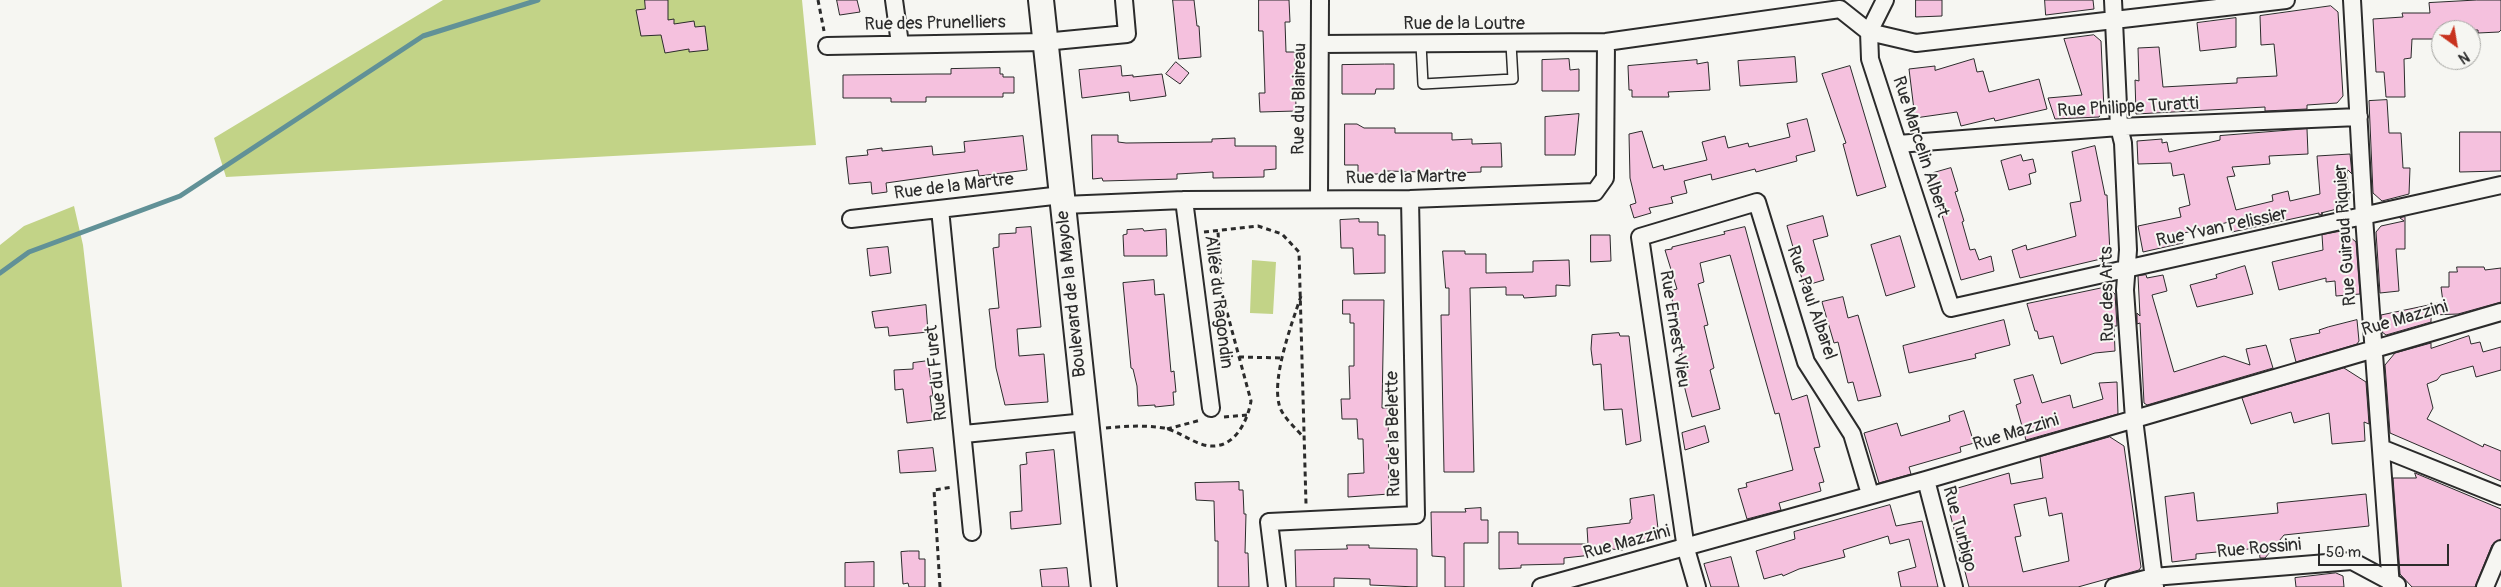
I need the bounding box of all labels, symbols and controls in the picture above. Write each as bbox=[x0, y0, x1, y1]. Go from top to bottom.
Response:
street label: Rue des Prunelliers bbox=[864, 12, 1006, 36]
street label: Rue de la Loutre bbox=[1403, 13, 1525, 35]
north arrow bbox=[2431, 20, 2481, 70]
street label: Rue du Blaireau bbox=[1288, 43, 1312, 155]
text: N bbox=[2455, 48, 2472, 67]
street label: Rue Marcelin Albert bbox=[1887, 74, 1953, 220]
street label: Rue Philippe Turatti bbox=[2057, 94, 2199, 122]
street label: Rue Guiraud Riquier bbox=[2330, 163, 2362, 307]
street label: Rue de la Martre bbox=[1346, 166, 1466, 190]
street label: Rue de la Martre bbox=[893, 169, 1015, 205]
street label: Rue Yvan Pelissier bbox=[2154, 204, 2290, 252]
street label: Boulevard de la Mayole bbox=[1053, 210, 1091, 378]
street label: Allée du Ragondin bbox=[1199, 234, 1237, 370]
street label: Rue Paul Albarel bbox=[1781, 243, 1841, 363]
street label: Rue des Arts bbox=[2096, 246, 2120, 342]
street label: Rue Ernest Vieu bbox=[1654, 269, 1694, 389]
street label: Rue Mazzini bbox=[2359, 296, 2451, 342]
street label: Rue du Furet bbox=[921, 324, 953, 422]
street label: Rue de la Belette bbox=[1382, 371, 1406, 497]
street label: Rue Mazzini bbox=[1970, 410, 2062, 456]
street label: Rue Turbigo bbox=[1937, 484, 1981, 574]
street label: Rue Mazzini bbox=[1581, 521, 1673, 565]
scale bar bbox=[2321, 534, 2452, 566]
street label: Rue Rossini bbox=[2216, 535, 2302, 563]
text: 50 m bbox=[2326, 543, 2361, 562]

